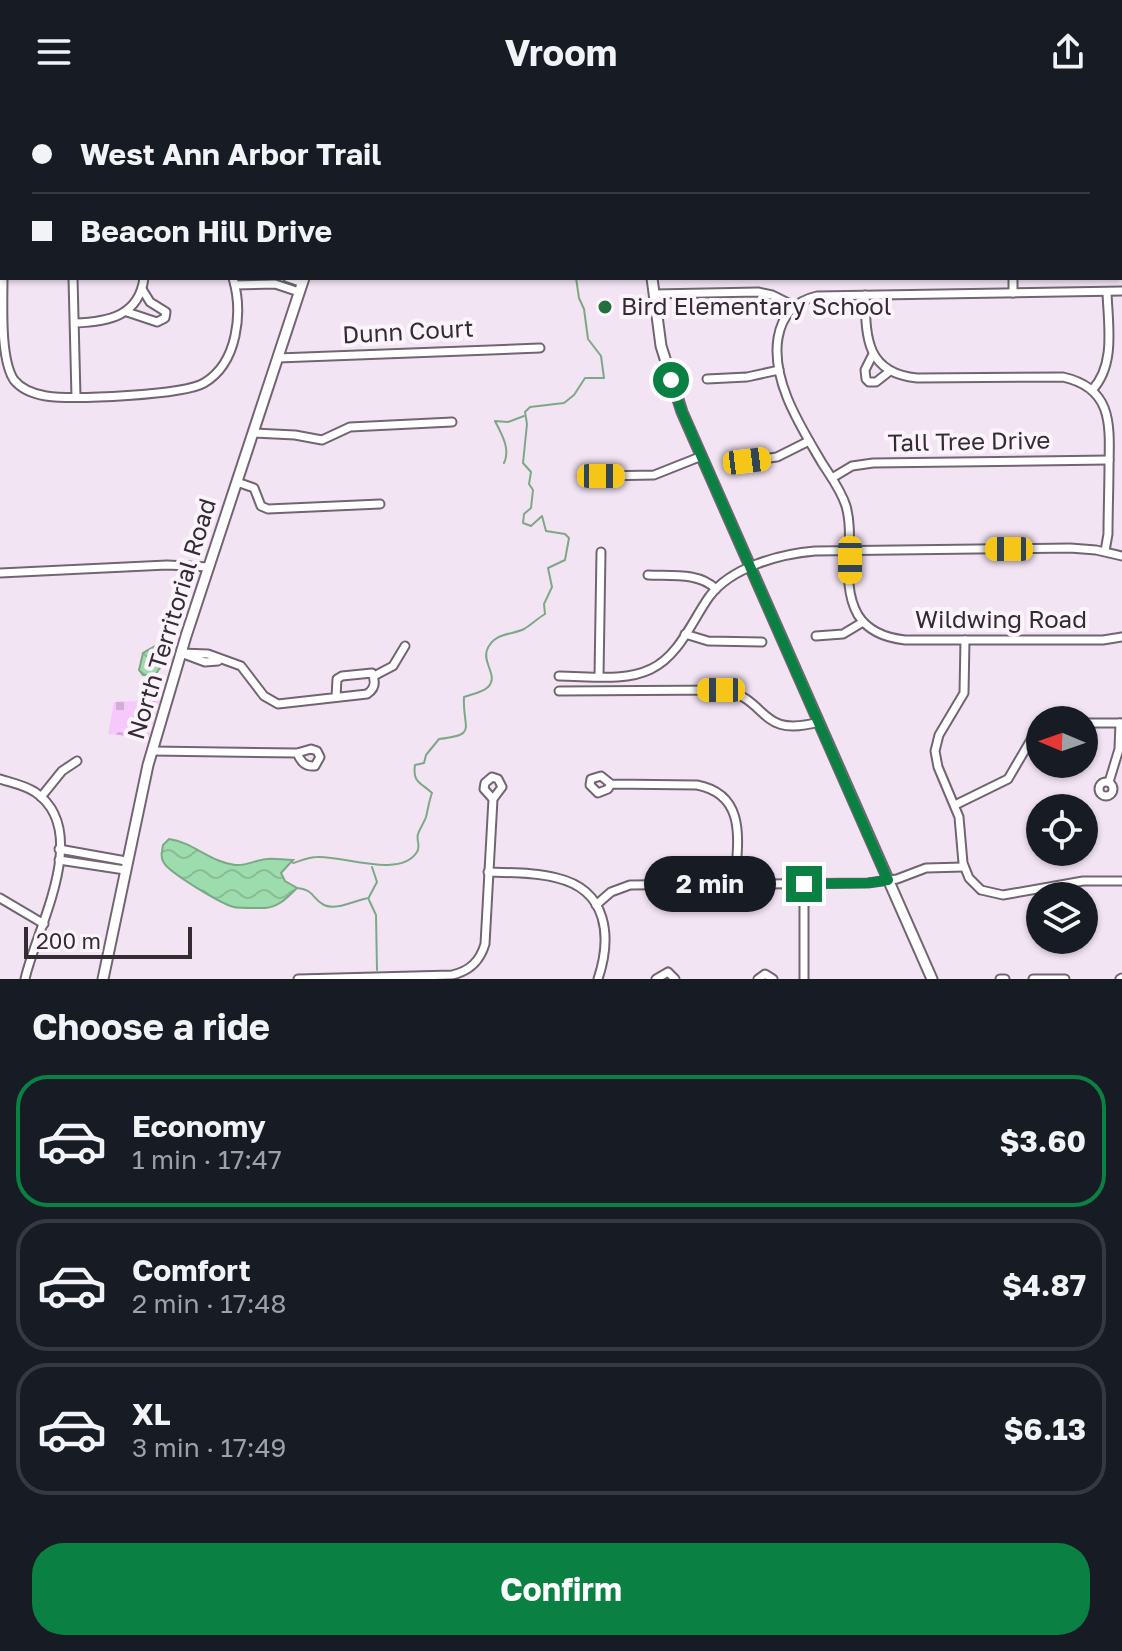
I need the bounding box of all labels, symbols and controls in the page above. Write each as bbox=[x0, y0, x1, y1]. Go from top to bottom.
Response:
icon: menu bbox=[32, 30, 76, 74]
icon: share bbox=[1046, 30, 1090, 74]
text: Vroom bbox=[505, 31, 617, 74]
text: West Ann Arbor Trail bbox=[80, 136, 381, 172]
text: Beacon Hill Drive bbox=[80, 213, 332, 249]
place label: Bird Elementary School bbox=[621, 291, 891, 320]
marker: Bird Elementary School bbox=[596, 298, 614, 316]
street label: Dunn Court bbox=[341, 313, 474, 348]
route start bbox=[653, 362, 689, 398]
street label: Tall Tree Drive bbox=[887, 425, 1051, 456]
car bbox=[722, 446, 772, 476]
car bbox=[577, 464, 625, 488]
street label: North Territorial Road bbox=[120, 495, 221, 743]
car bbox=[838, 536, 862, 584]
car bbox=[985, 537, 1033, 561]
street label: Wildwing Road bbox=[915, 604, 1087, 633]
car bbox=[697, 678, 745, 702]
north arrow bbox=[1026, 706, 1098, 778]
map controls bbox=[1026, 706, 1098, 954]
button: locate bbox=[1026, 794, 1098, 866]
callout: 2 min bbox=[644, 856, 776, 912]
route end bbox=[786, 866, 822, 902]
text: 2 min bbox=[676, 868, 744, 899]
button: layers bbox=[1026, 882, 1098, 954]
scale bar bbox=[24, 923, 192, 959]
text: 200 m bbox=[36, 927, 101, 954]
text: Choose a ride bbox=[32, 1005, 270, 1048]
icon: car bbox=[36, 1105, 108, 1177]
text: Economy bbox=[132, 1108, 266, 1144]
text: $3.60 bbox=[999, 1123, 1086, 1159]
text: 1 min · 17:47 bbox=[132, 1144, 282, 1175]
icon: car bbox=[36, 1249, 108, 1321]
text: Comfort bbox=[132, 1252, 251, 1288]
text: $4.87 bbox=[1002, 1267, 1086, 1303]
text: 2 min · 17:48 bbox=[132, 1288, 286, 1319]
icon: car bbox=[36, 1393, 108, 1465]
text: XL bbox=[132, 1396, 171, 1432]
text: $6.13 bbox=[1004, 1411, 1086, 1447]
text: 3 min · 17:49 bbox=[132, 1432, 286, 1463]
button: Confirm bbox=[32, 1543, 1090, 1635]

